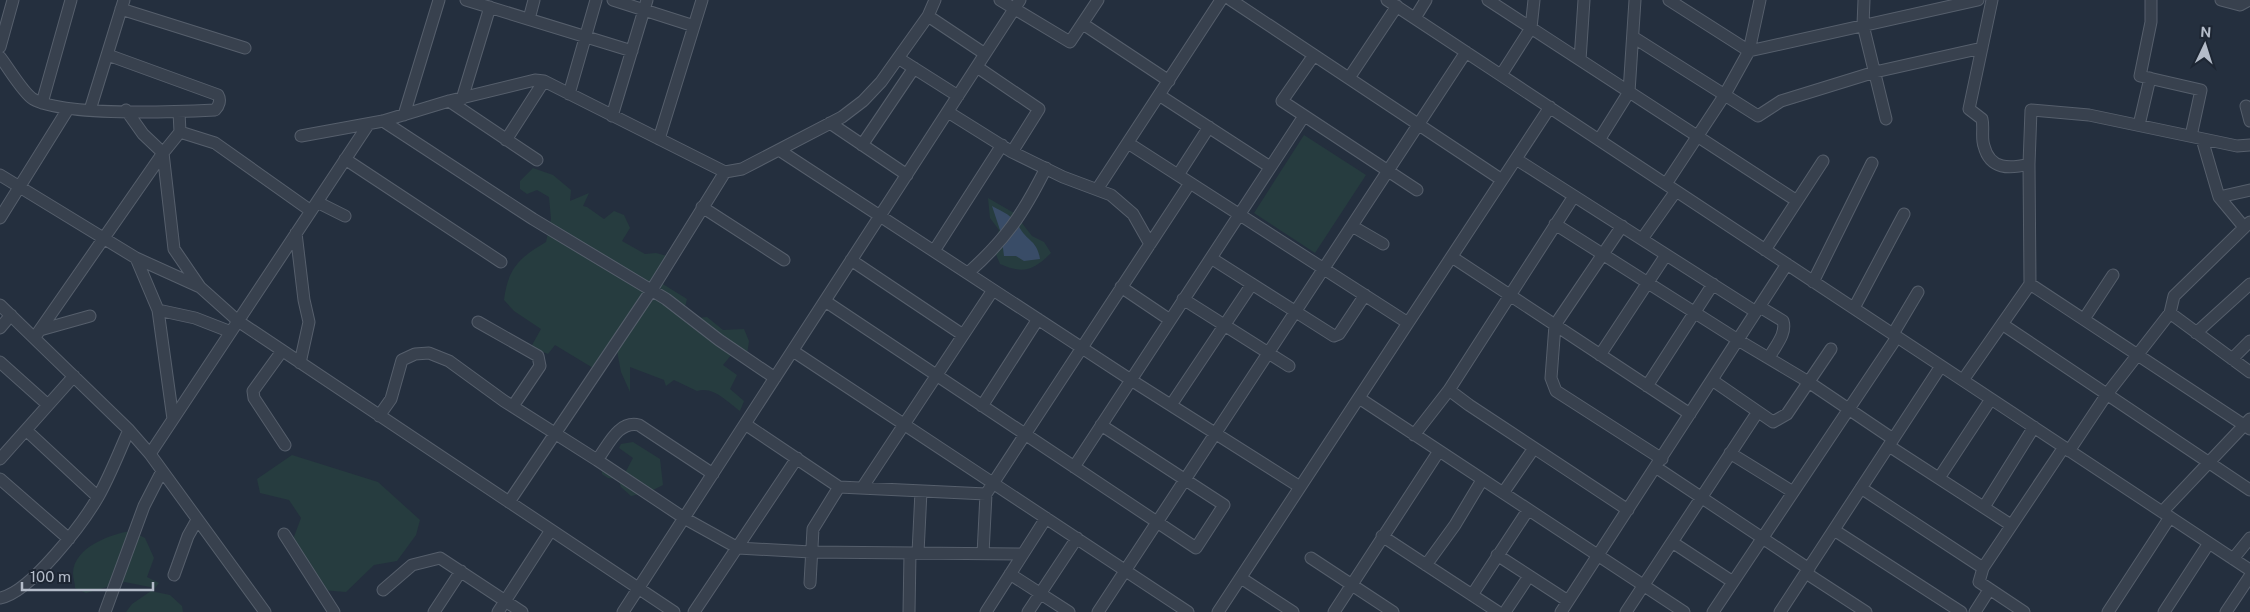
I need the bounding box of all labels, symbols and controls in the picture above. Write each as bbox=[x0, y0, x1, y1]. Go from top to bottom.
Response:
north arrow bbox=[2180, 20, 2230, 70]
text: N bbox=[2200, 24, 2212, 40]
scale bar bbox=[22, 560, 154, 592]
text: 100 m bbox=[30, 568, 71, 585]

